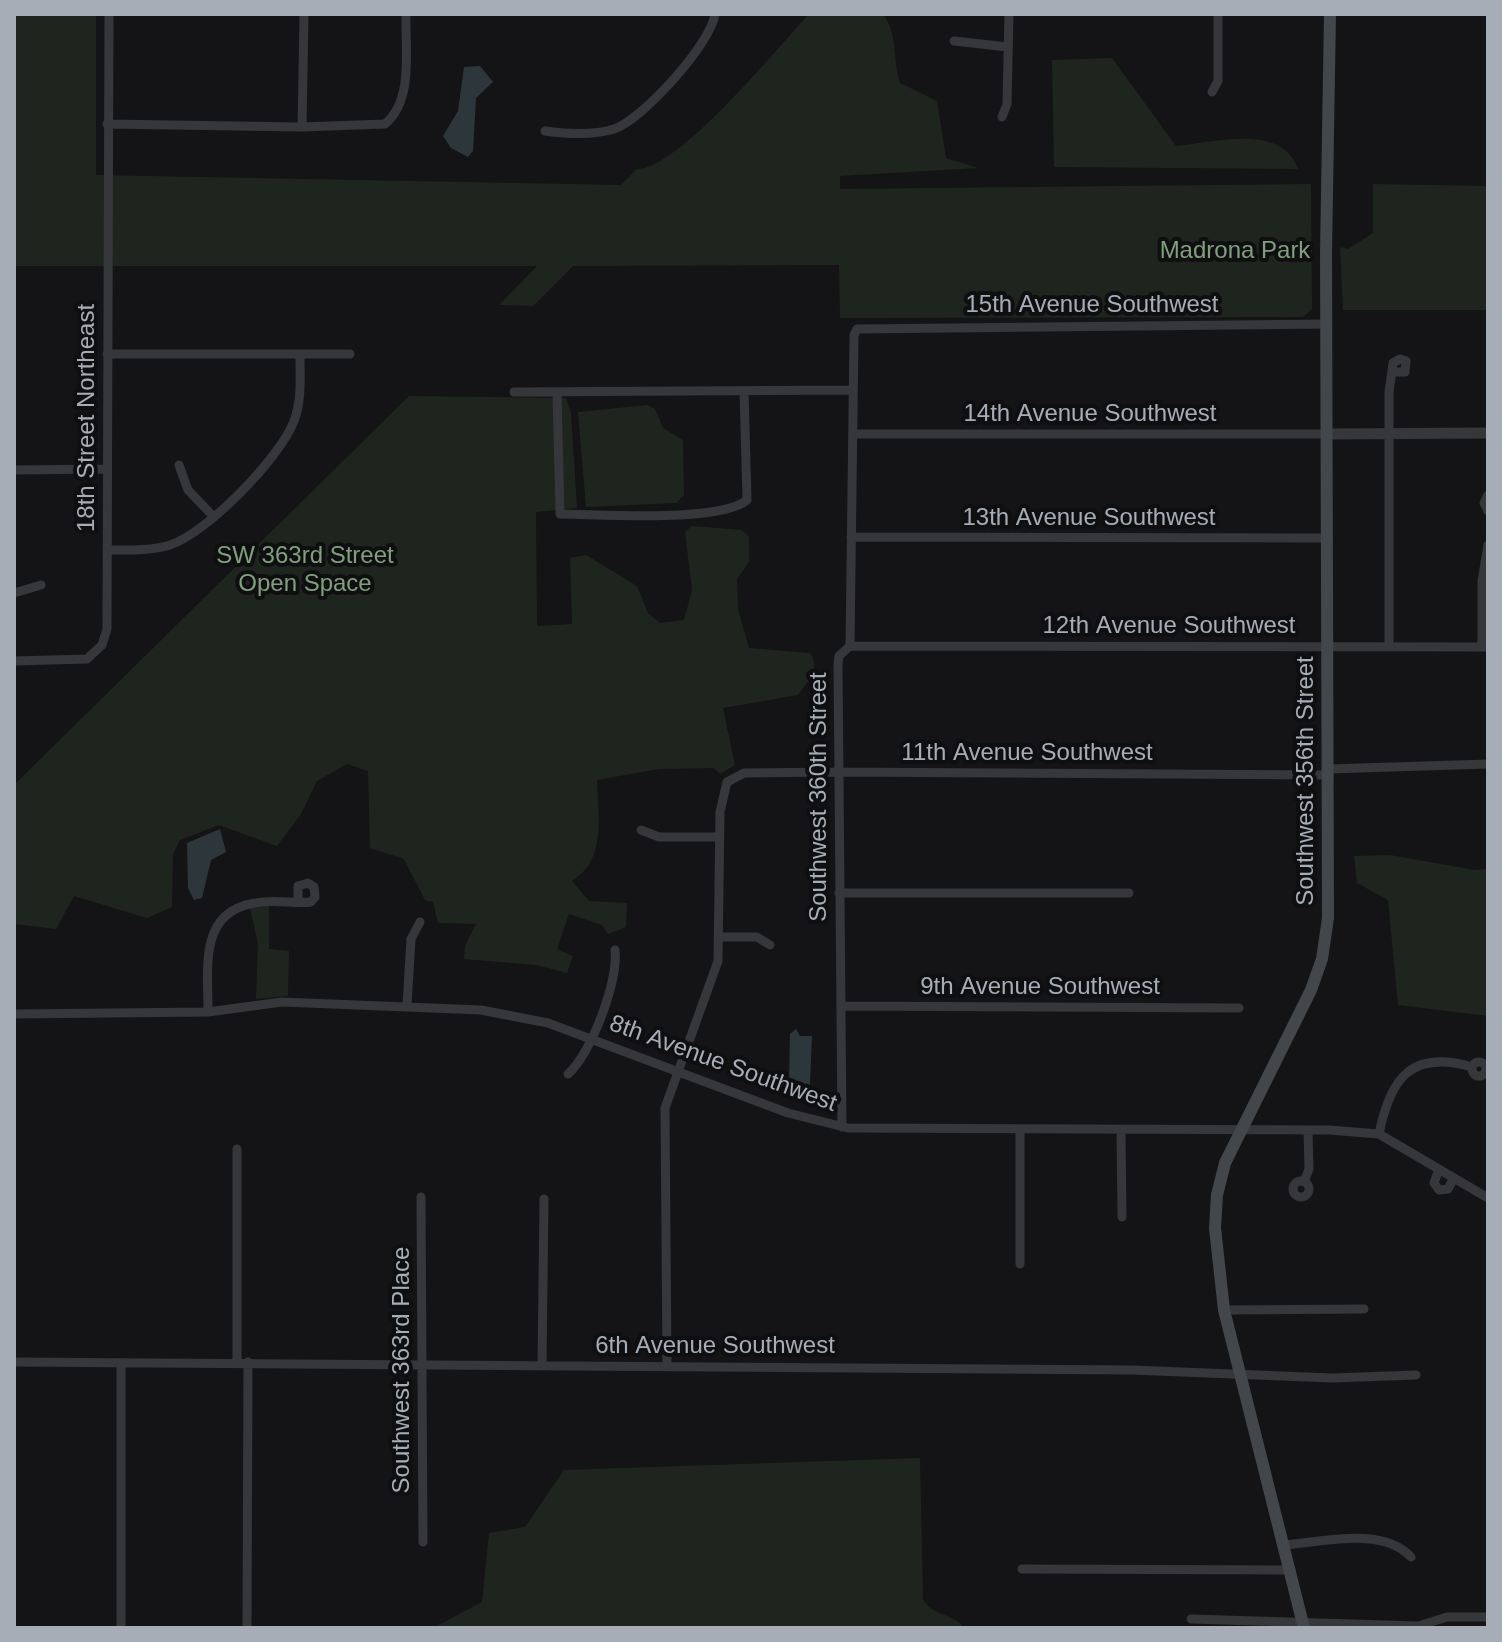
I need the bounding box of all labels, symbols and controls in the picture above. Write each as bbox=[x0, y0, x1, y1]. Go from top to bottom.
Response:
park label: Madrona Park bbox=[1160, 237, 1310, 265]
street label: 15th Avenue Southwest bbox=[965, 291, 1219, 319]
street label: 18th Street Northeast bbox=[73, 304, 101, 532]
street label: 14th Avenue Southwest bbox=[963, 400, 1217, 428]
street label: 13th Avenue Southwest bbox=[962, 504, 1216, 532]
park label: SW 363rd Street Open Space bbox=[216, 542, 394, 598]
street label: 12th Avenue Southwest bbox=[1042, 612, 1296, 640]
street label: Southwest 356th Street bbox=[1292, 656, 1320, 906]
street label: Southwest 360th Street bbox=[805, 672, 833, 922]
street label: 11th Avenue Southwest bbox=[901, 739, 1153, 767]
street label: 9th Avenue Southwest bbox=[920, 973, 1160, 1001]
street label: 8th Avenue Southwest bbox=[605, 1009, 841, 1119]
street label: Southwest 363rd Place bbox=[388, 1247, 416, 1493]
street label: 6th Avenue Southwest bbox=[595, 1332, 835, 1360]

